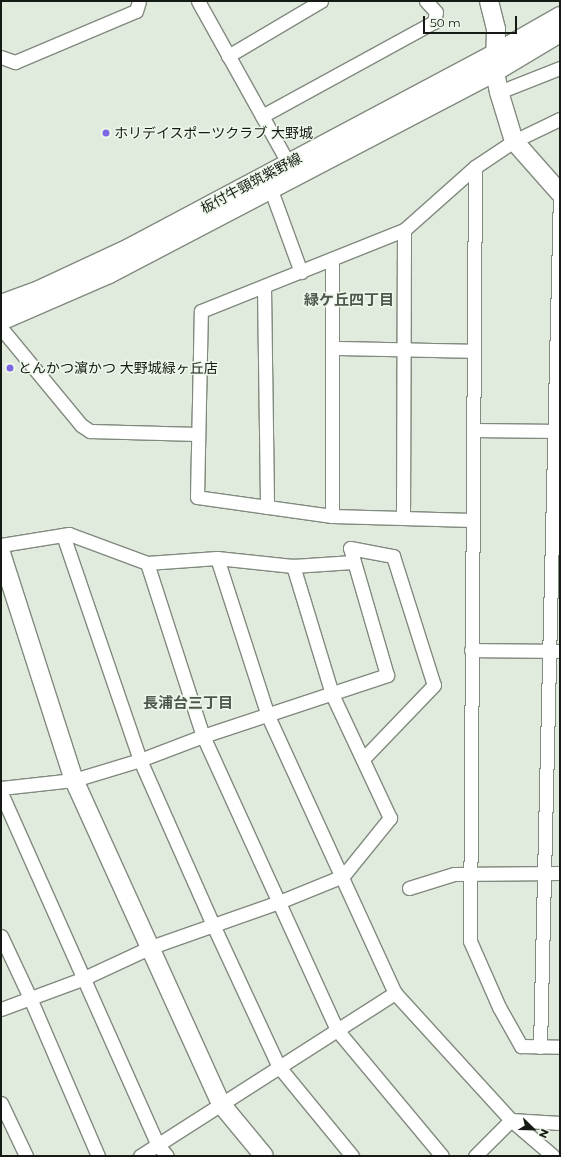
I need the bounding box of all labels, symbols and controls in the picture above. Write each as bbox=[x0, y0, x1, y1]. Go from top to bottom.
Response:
scale bar bbox=[425, 8, 519, 34]
text: 50 m bbox=[430, 15, 461, 30]
place label: ホリデイスポーツクラブ 大野城 bbox=[114, 125, 314, 141]
marker: ホリデイスポーツクラブ 大野城 bbox=[101, 128, 111, 138]
street label: 板付牛頸筑紫野線 bbox=[198, 149, 304, 217]
district label: 緑ケ丘四丁目 bbox=[304, 291, 394, 309]
place label: とんかつ濵かつ 大野城緑ヶ丘店 bbox=[18, 360, 218, 376]
marker: とんかつ濵かつ 大野城緑ヶ丘店 bbox=[5, 363, 15, 373]
district label: 長浦台三丁目 bbox=[143, 694, 233, 712]
north arrow bbox=[513, 1109, 553, 1149]
text: N bbox=[536, 1127, 552, 1141]

